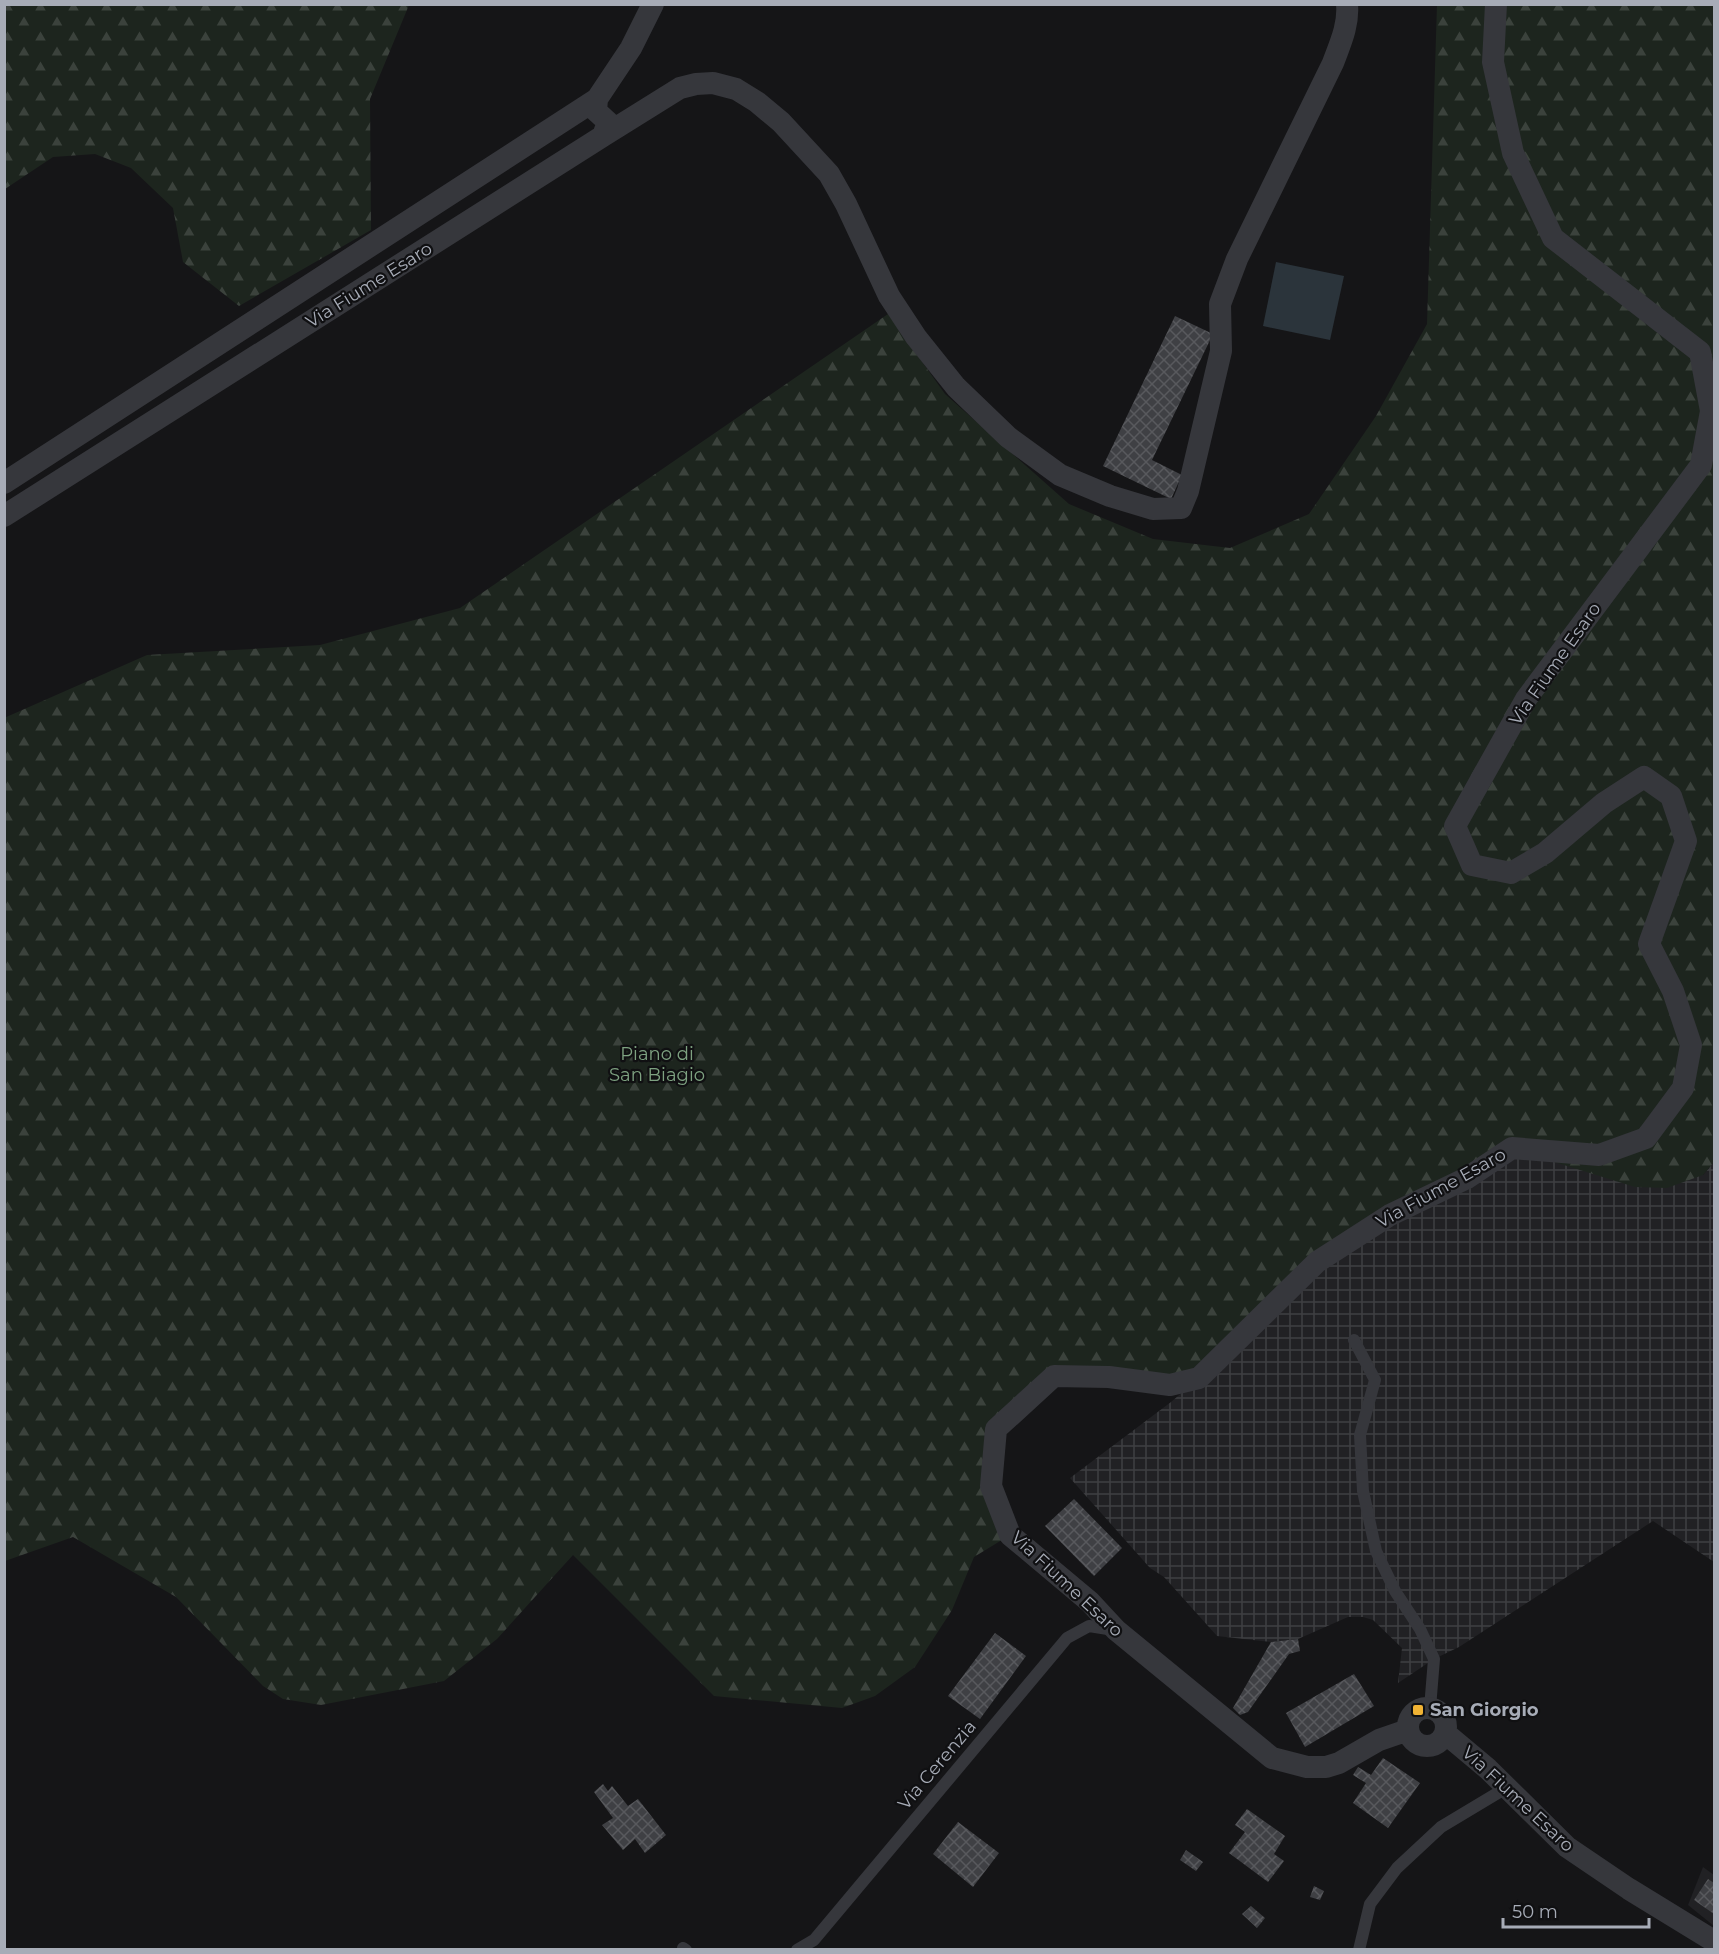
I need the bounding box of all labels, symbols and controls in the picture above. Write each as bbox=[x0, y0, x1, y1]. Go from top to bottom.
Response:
street label: Via Fiume Esaro bbox=[302, 237, 436, 333]
street label: Via Fiume Esaro bbox=[1504, 598, 1606, 730]
park label: Piano di San Biagio bbox=[609, 1043, 705, 1086]
street label: Via Fiume Esaro bbox=[1372, 1143, 1510, 1233]
street label: Via Fiume Esaro bbox=[1006, 1526, 1128, 1642]
place label: San Giorgio bbox=[1430, 1699, 1539, 1721]
marker: San Giorgio bbox=[1411, 1703, 1425, 1717]
street label: Via Cerenzia bbox=[893, 1716, 981, 1814]
street label: Via Fiume Esaro bbox=[1457, 1741, 1579, 1857]
scale bar bbox=[1503, 1891, 1648, 1929]
text: 50 m bbox=[1512, 1901, 1558, 1923]

